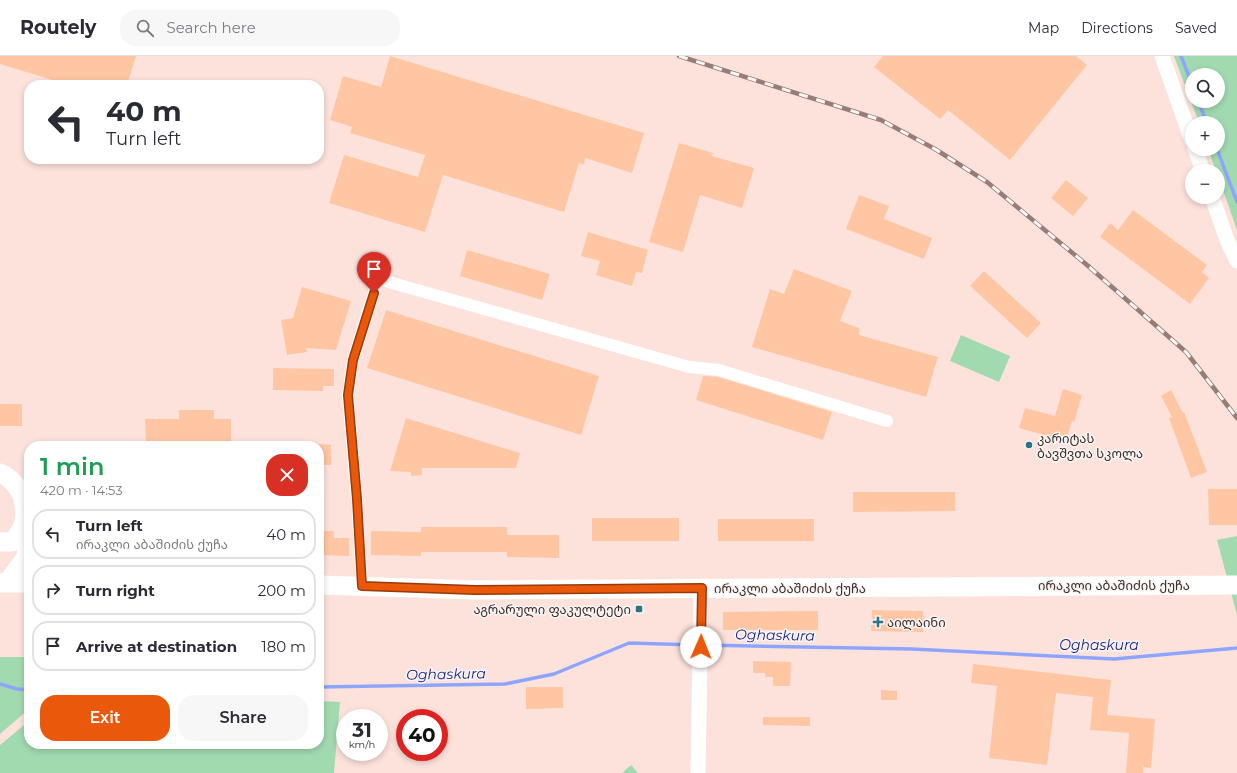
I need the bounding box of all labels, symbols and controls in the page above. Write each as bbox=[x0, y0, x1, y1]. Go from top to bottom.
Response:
search box bbox=[120, 10, 400, 46]
text: Routely bbox=[20, 16, 96, 39]
icon: search bbox=[134, 17, 156, 39]
text: Search here bbox=[166, 18, 256, 37]
text: Map bbox=[1028, 19, 1059, 37]
text: Directions bbox=[1081, 19, 1153, 37]
text: Saved bbox=[1175, 19, 1217, 37]
map controls bbox=[1185, 68, 1225, 204]
button: search bbox=[1185, 68, 1225, 108]
text: 40 m bbox=[106, 94, 182, 128]
icon: left bbox=[40, 96, 92, 148]
button: + bbox=[1185, 116, 1225, 156]
text: Turn left bbox=[106, 128, 181, 150]
button: − bbox=[1185, 164, 1225, 204]
pin bbox=[357, 252, 391, 293]
icon: arrive bbox=[363, 258, 385, 280]
place label: კარიტას ბავშვთა სკოლა bbox=[1037, 430, 1143, 462]
marker: კარიტას ბავშვთა სკოლა bbox=[1024, 440, 1034, 450]
text: 1 min bbox=[40, 452, 104, 481]
button: close bbox=[266, 454, 308, 496]
text: 420 m · 14:53 bbox=[40, 482, 123, 498]
text: Turn left bbox=[76, 516, 143, 535]
icon: left bbox=[42, 523, 64, 545]
text: 40 m bbox=[266, 525, 306, 544]
text: ირაკლი აბაშიძის ქუჩა bbox=[76, 536, 228, 552]
street label: ირაკლი აბაშიძის ქუჩა bbox=[1038, 577, 1190, 594]
icon: right bbox=[42, 579, 64, 601]
street label: ირაკლი აბაშიძის ქუჩა bbox=[714, 580, 866, 597]
text: Turn right bbox=[76, 581, 155, 600]
text: 200 m bbox=[258, 581, 306, 600]
place label: აგრარული ფაკულტეტი bbox=[473, 601, 631, 618]
marker: აგრარული ფაკულტეტი bbox=[634, 604, 644, 614]
place label: აილაინი bbox=[887, 614, 946, 631]
marker: აილაინი bbox=[872, 616, 884, 628]
water label: Oghaskura bbox=[735, 625, 815, 645]
position arrow bbox=[680, 626, 722, 668]
icon: arrive bbox=[42, 635, 64, 657]
water label: Oghaskura bbox=[1059, 636, 1139, 654]
text: Arrive at destination bbox=[76, 637, 237, 656]
text: 180 m bbox=[261, 637, 306, 656]
water label: Oghaskura bbox=[406, 664, 486, 684]
button: Exit bbox=[40, 695, 170, 741]
button: Share bbox=[178, 695, 308, 741]
speed limit sign: 40 bbox=[396, 709, 448, 761]
text: 31 bbox=[352, 718, 372, 742]
text: km/h bbox=[349, 738, 375, 751]

